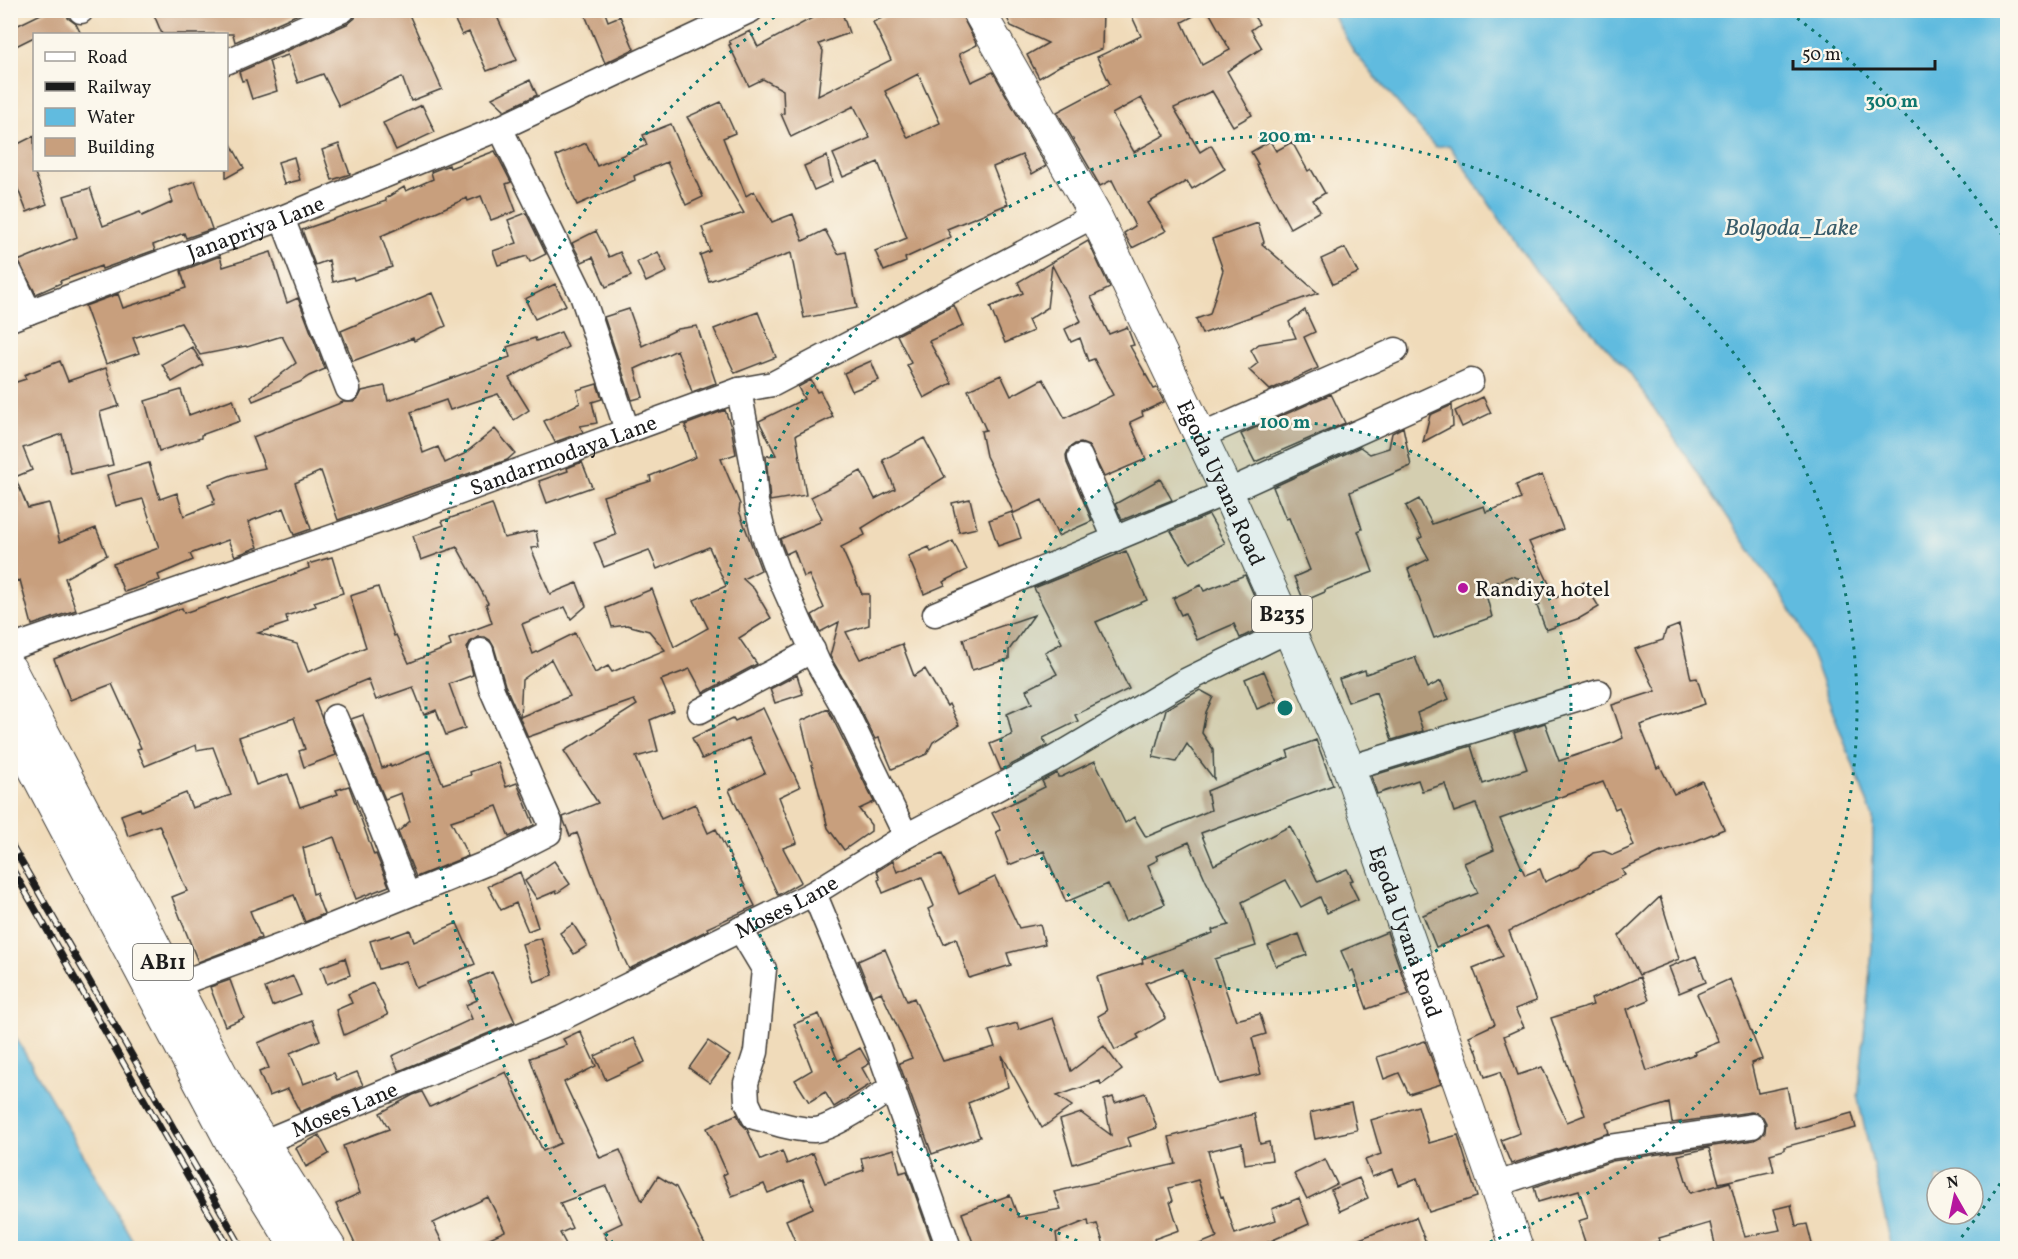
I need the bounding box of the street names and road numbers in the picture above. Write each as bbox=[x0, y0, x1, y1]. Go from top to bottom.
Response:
street label: Janapriya Lane bbox=[183, 189, 330, 270]
street label: Egoda Uyana Road bbox=[1167, 395, 1271, 572]
street label: Sandarmodaya Lane bbox=[466, 408, 662, 505]
road number: B235 bbox=[1252, 596, 1312, 632]
street label: Egoda Uyana Road bbox=[1360, 842, 1448, 1022]
street label: Moses Lane bbox=[730, 869, 845, 948]
road number: AB11 bbox=[133, 944, 193, 980]
street label: Moses Lane bbox=[287, 1075, 403, 1147]

